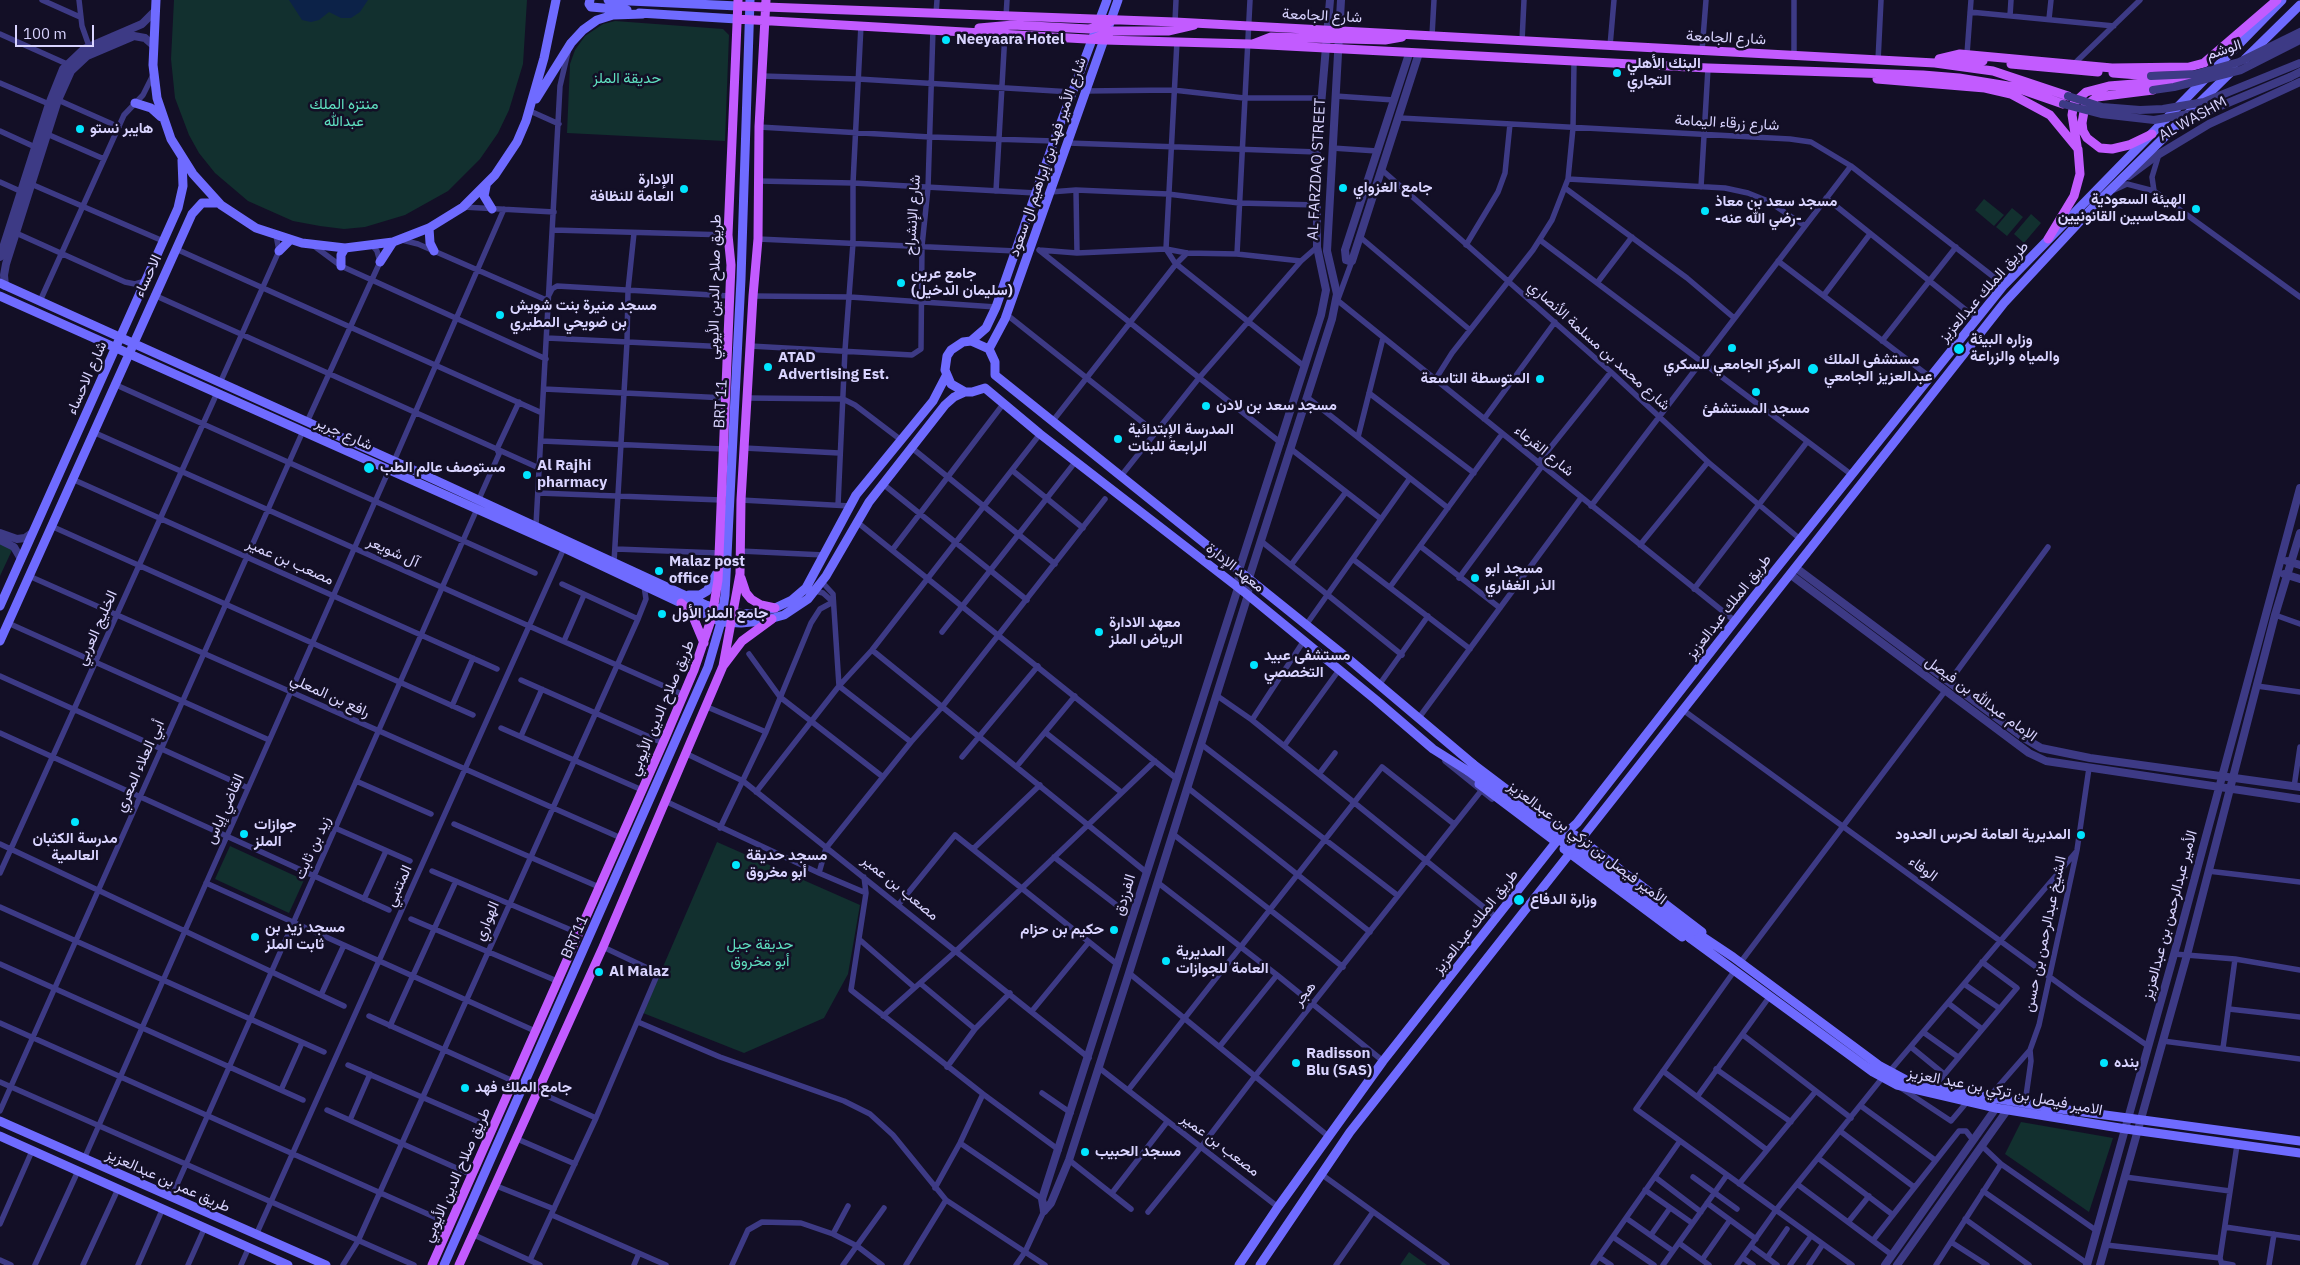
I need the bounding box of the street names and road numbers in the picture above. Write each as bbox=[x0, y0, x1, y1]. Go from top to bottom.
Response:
street label: شارع الجامعة bbox=[1282, 5, 1362, 27]
street label: شارع الجامعة bbox=[1686, 27, 1766, 49]
street label: الوشم bbox=[2204, 36, 2244, 64]
street label: شارع الأمير فهد بن إبراهيم ال سعود bbox=[1005, 55, 1091, 259]
street label: AL WASHM bbox=[2156, 93, 2230, 145]
street label: AL FARZDAQ STREET bbox=[1304, 97, 1330, 241]
street label: شارع زرقاء اليمامة bbox=[1674, 111, 1780, 135]
street label: شارع الإنشراح bbox=[901, 174, 925, 256]
street label: طريق صلاح الدين الأيوبي bbox=[705, 214, 725, 360]
street label: طريق الملك عبدالعزيز bbox=[1935, 238, 2033, 346]
street label: الاحساء bbox=[130, 252, 166, 300]
street label: شارع محمد بن مسلمة الأنصاري bbox=[1524, 277, 1674, 415]
street label: شارع الاحساء bbox=[63, 339, 111, 417]
street label: BRT 11 bbox=[711, 379, 731, 429]
street label: شارع جرير bbox=[313, 413, 375, 455]
street label: شارع القرعاء bbox=[1511, 422, 1577, 480]
street label: آل شويعر bbox=[364, 533, 422, 571]
street label: مصعب بن عمير bbox=[243, 535, 337, 589]
street label: معهد الإدارة bbox=[1202, 540, 1268, 596]
street label: طريق الملك عبدالعزيز bbox=[1683, 551, 1775, 663]
street label: الخليج العربي bbox=[72, 588, 122, 668]
street label: طريق صلاح الدين الأيوبي bbox=[625, 638, 699, 778]
street label: الإمام عبدالله بن فيصل bbox=[1922, 652, 2040, 746]
street label: رافع بن المعلي bbox=[287, 670, 373, 722]
street label: أبي العلاء المعري bbox=[112, 717, 168, 815]
street label: القاضي إياس bbox=[202, 771, 248, 847]
street label: الأمير فيصل بن تركي بن عبدالعزيز bbox=[1504, 777, 1670, 909]
street label: زيد بن ثابت bbox=[291, 814, 335, 882]
street label: الأمير عبدالرحمن بن عبدالعزيز bbox=[2139, 828, 2201, 1002]
street label: مصعب بن عمير bbox=[858, 851, 942, 925]
street label: الوفاء bbox=[1905, 853, 1941, 885]
street label: الشيخ عبدالرحمن بن حسن bbox=[2020, 854, 2070, 1014]
street label: المتنبي bbox=[382, 862, 416, 910]
street label: طريق الملك عبدالعزيز bbox=[1430, 866, 1522, 978]
street label: الفرزدق bbox=[1110, 872, 1140, 918]
street label: الهواري bbox=[471, 899, 503, 943]
street label: BRT11 bbox=[558, 913, 592, 961]
street label: هجر bbox=[1290, 978, 1320, 1010]
street label: الامير فيصل بن تركي بن عبد العزيز bbox=[1906, 1064, 2104, 1120]
street label: طريق صلاح الدين الأيوبي bbox=[419, 1105, 495, 1245]
street label: مصعب بن عمير bbox=[1177, 1110, 1263, 1180]
street label: طريق عمر بن عبدالعزيز bbox=[103, 1146, 233, 1216]

